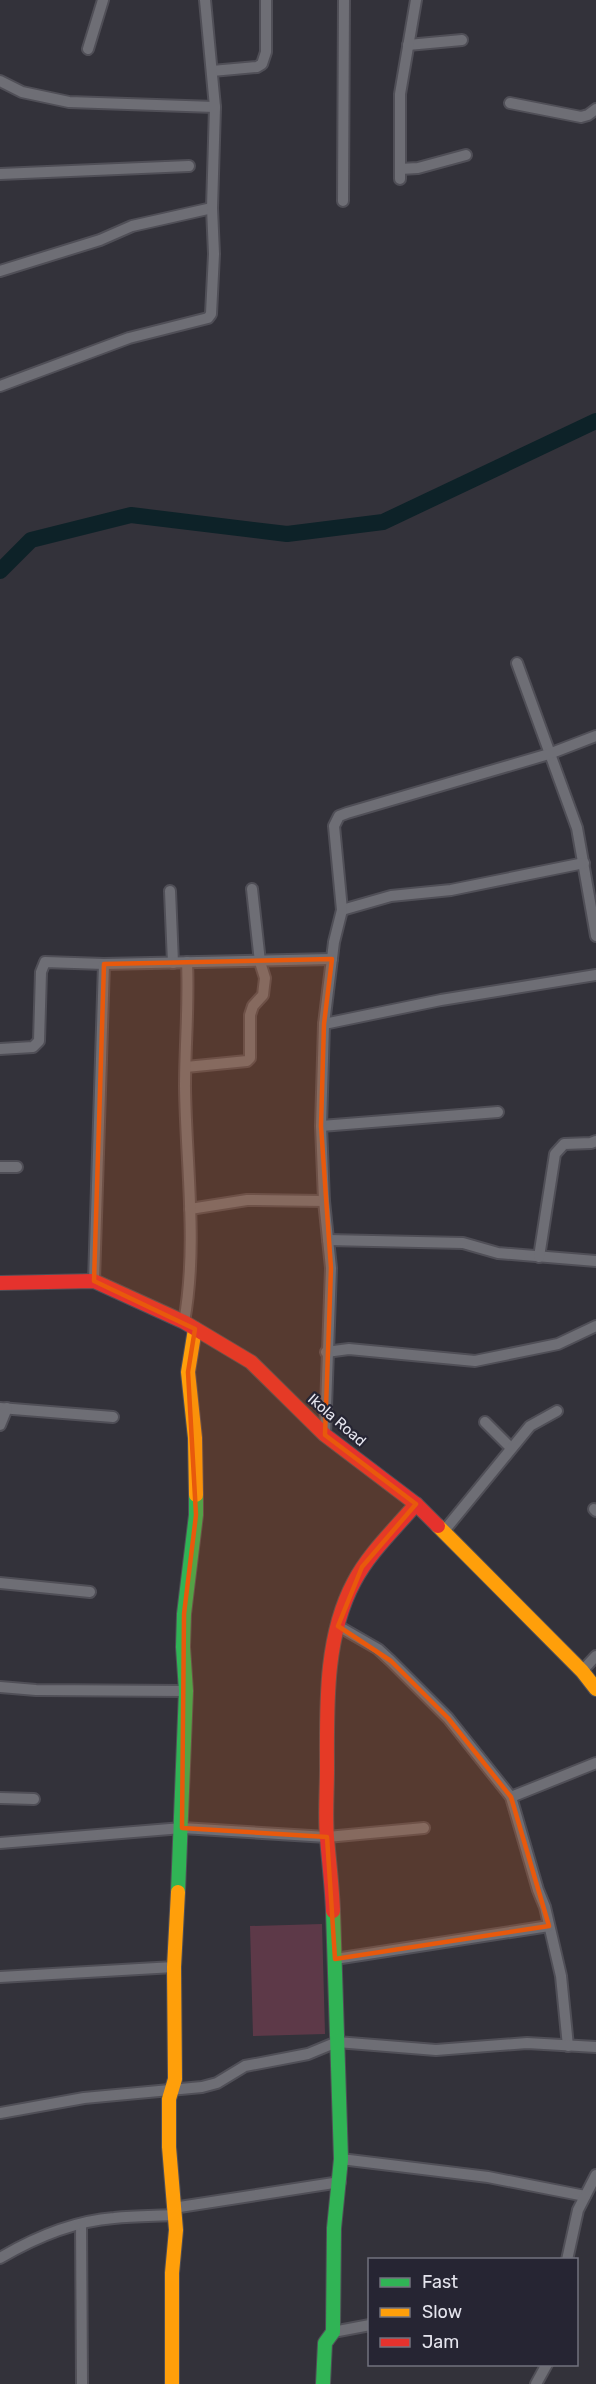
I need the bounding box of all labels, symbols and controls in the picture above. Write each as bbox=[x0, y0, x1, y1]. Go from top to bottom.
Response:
street label: Ikola Road bbox=[304, 1390, 370, 1450]
legend bbox=[368, 2258, 578, 2366]
text: Fast bbox=[422, 2271, 458, 2293]
text: Slow bbox=[422, 2301, 462, 2323]
text: Jam bbox=[422, 2331, 459, 2353]

